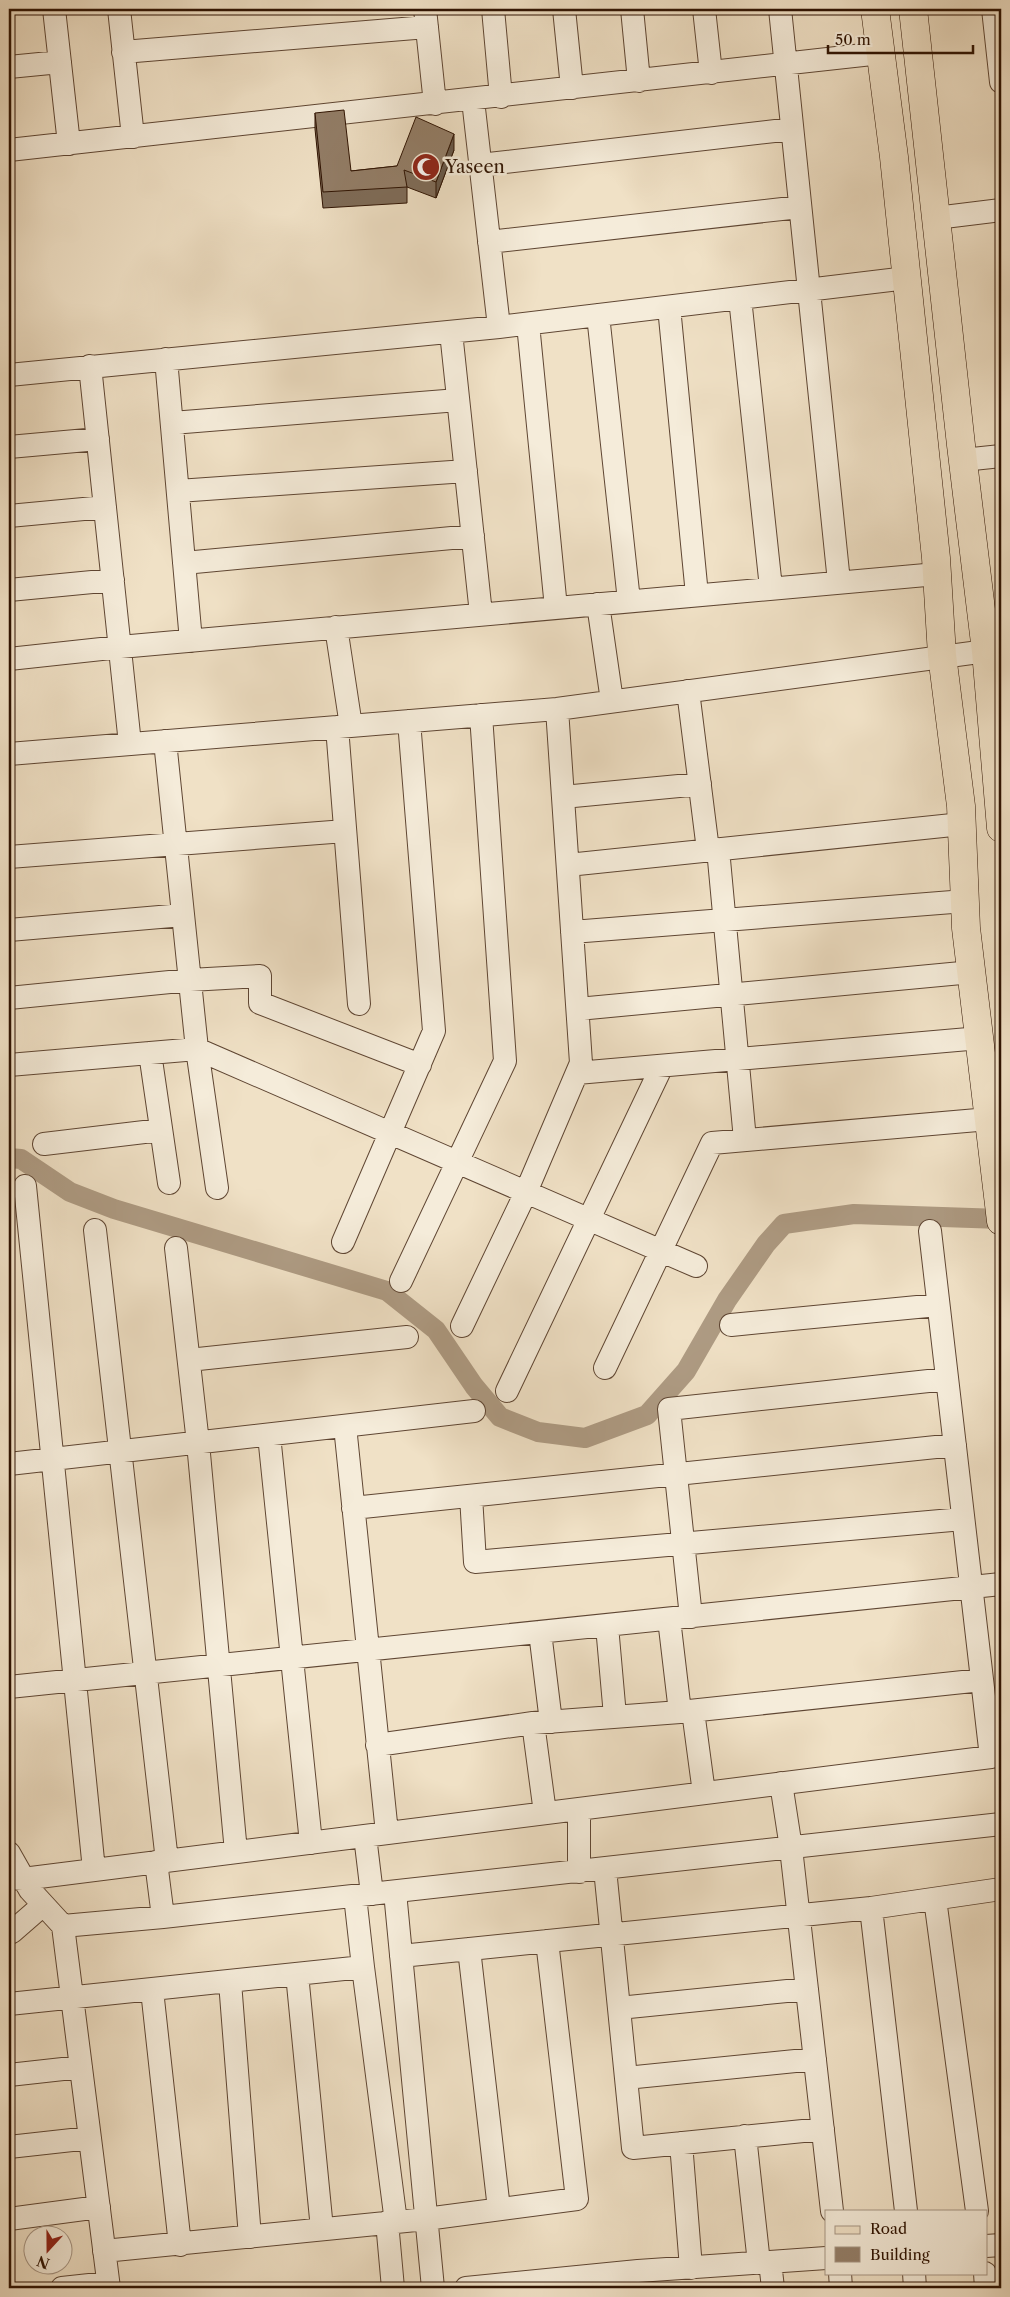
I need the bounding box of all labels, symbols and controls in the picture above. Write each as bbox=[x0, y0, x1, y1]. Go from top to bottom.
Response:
scale bar bbox=[828, 22, 972, 54]
text: 50 m bbox=[835, 30, 871, 49]
mosque icon: Yaseen bbox=[411, 152, 441, 182]
place label: Yaseen bbox=[444, 156, 505, 178]
legend bbox=[825, 2210, 988, 2274]
text: Road bbox=[870, 2219, 907, 2238]
north arrow bbox=[22, 2224, 72, 2274]
text: Building bbox=[870, 2245, 930, 2264]
text: N bbox=[34, 2252, 52, 2273]

